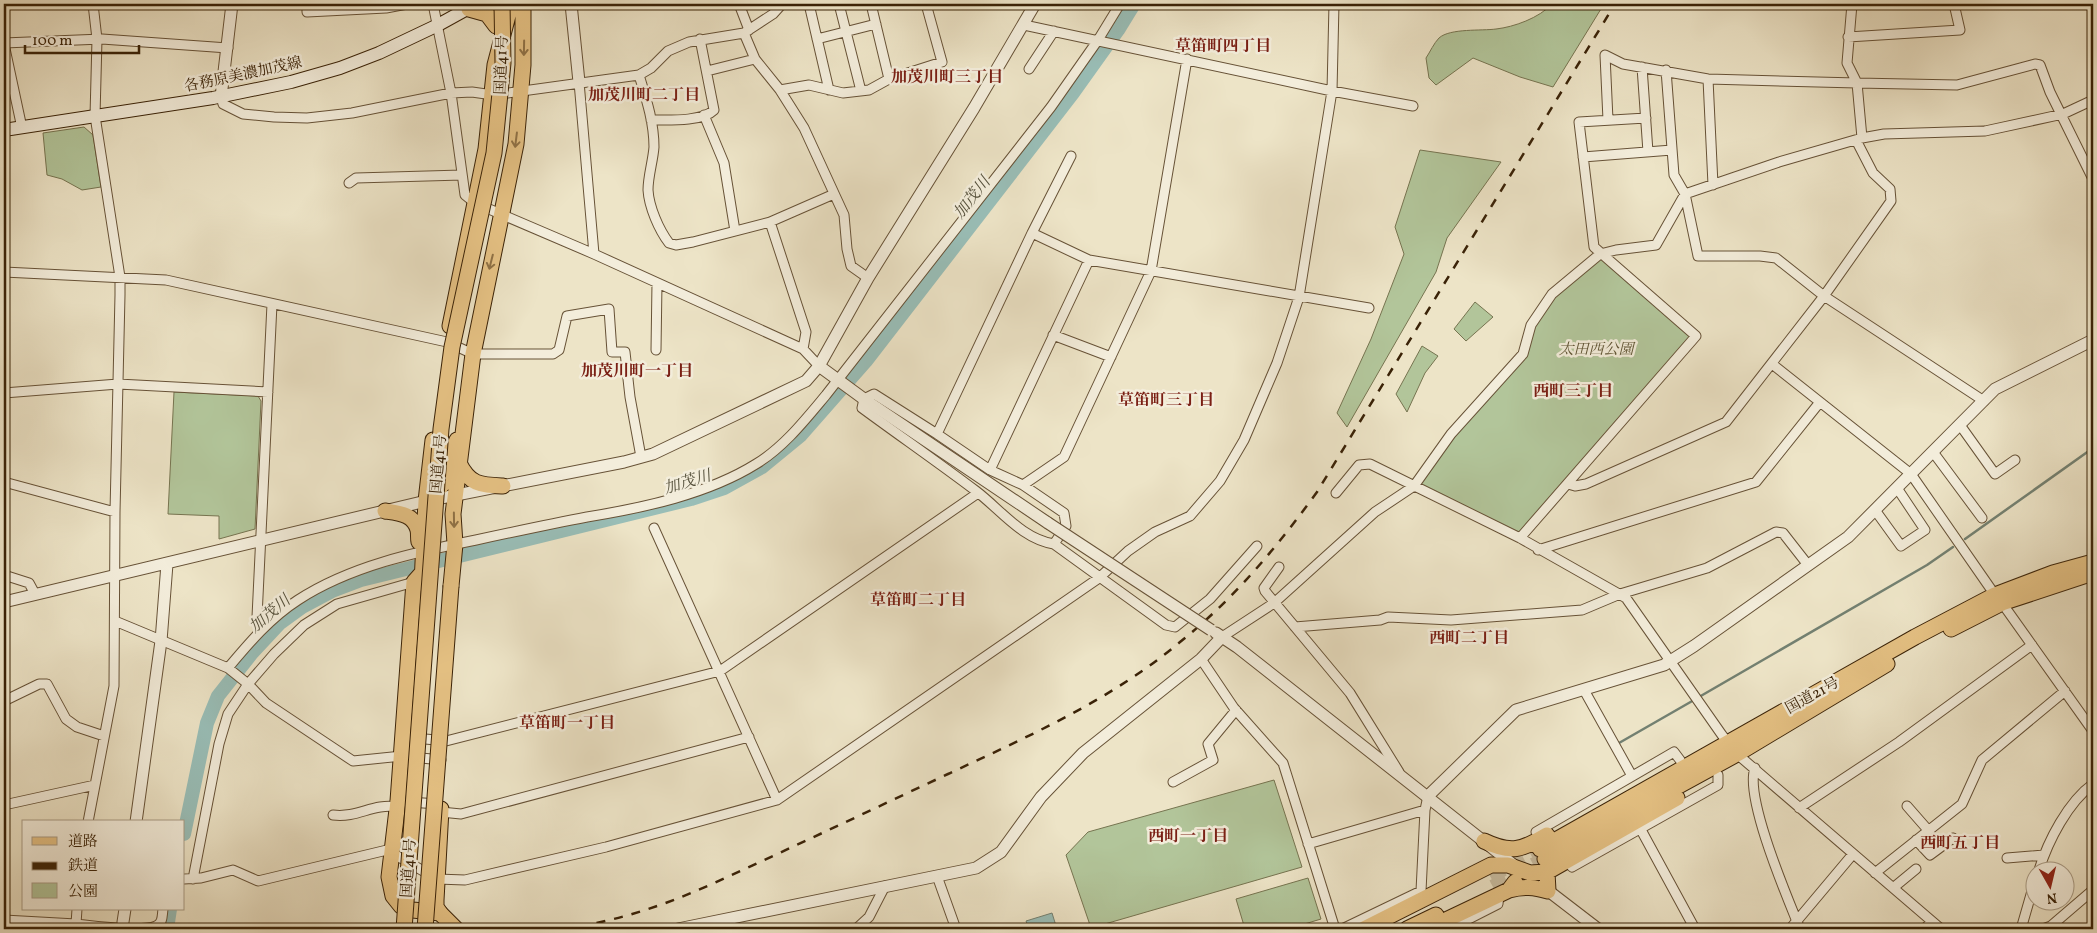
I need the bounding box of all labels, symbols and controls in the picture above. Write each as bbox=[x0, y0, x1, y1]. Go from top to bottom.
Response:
scale bar bbox=[25, 22, 139, 54]
text: 100 m bbox=[32, 31, 72, 52]
street label: 国道41号 bbox=[491, 35, 514, 95]
district label: 草笛町四丁目 bbox=[1175, 36, 1271, 58]
one-way arrow bbox=[519, 39, 529, 55]
street label: 各務原美濃加茂線 bbox=[182, 53, 304, 98]
district label: 加茂川町三丁目 bbox=[891, 67, 1003, 89]
district label: 加茂川町二丁目 bbox=[588, 85, 700, 107]
one-way arrow bbox=[511, 131, 521, 147]
water label: 加茂川 bbox=[949, 171, 997, 224]
one-way arrow bbox=[486, 253, 495, 269]
park label: 太田西公園 bbox=[1558, 340, 1636, 361]
district label: 加茂川町一丁目 bbox=[581, 361, 693, 383]
district label: 西町三丁目 bbox=[1533, 381, 1613, 403]
district label: 草笛町三丁目 bbox=[1118, 390, 1214, 412]
street label: 国道41号 bbox=[426, 433, 453, 495]
water label: 加茂川 bbox=[661, 465, 716, 500]
one-way arrow bbox=[449, 512, 459, 528]
water label: 加茂川 bbox=[245, 589, 297, 639]
district label: 草笛町二丁目 bbox=[870, 590, 966, 612]
district label: 西町二丁目 bbox=[1429, 628, 1509, 650]
street label: 国道21号 bbox=[1782, 673, 1844, 720]
district label: 草笛町一丁目 bbox=[519, 713, 615, 735]
legend bbox=[22, 820, 185, 910]
district label: 西町一丁目 bbox=[1148, 826, 1228, 848]
text: 道路 bbox=[68, 832, 98, 853]
district label: 西町五丁目 bbox=[1920, 833, 2000, 855]
street label: 国道41号 bbox=[397, 838, 422, 899]
text: 鉄道 bbox=[68, 856, 98, 877]
north arrow bbox=[2024, 860, 2074, 910]
text: 公園 bbox=[68, 882, 98, 903]
text: N bbox=[2045, 887, 2058, 908]

